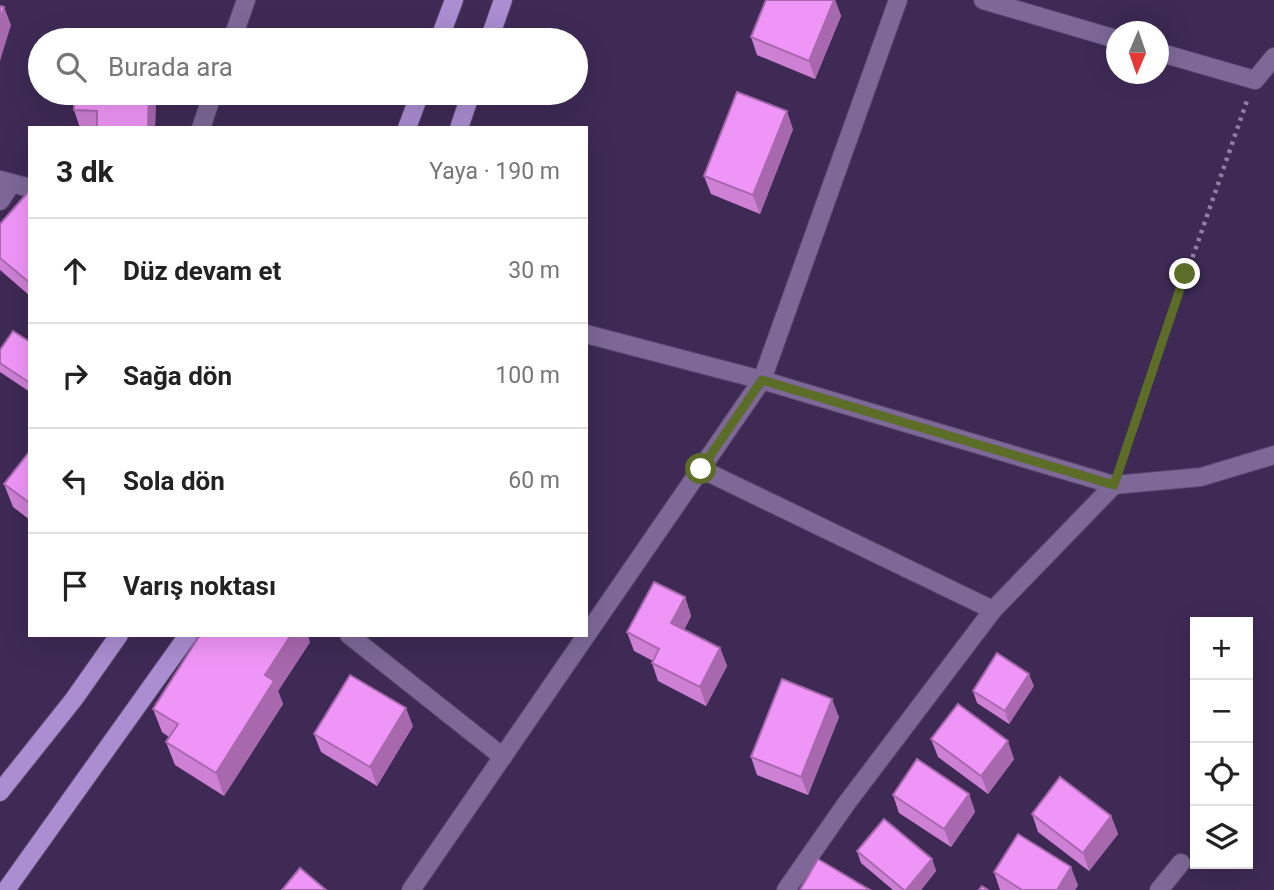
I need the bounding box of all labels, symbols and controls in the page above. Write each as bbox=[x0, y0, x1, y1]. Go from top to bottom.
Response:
north arrow bbox=[1106, 21, 1169, 84]
search box bbox=[28, 28, 588, 105]
icon: search bbox=[52, 48, 90, 86]
text: Burada ara bbox=[108, 52, 233, 82]
text: 3 dk bbox=[56, 154, 114, 189]
text: Yaya · 190 m bbox=[429, 158, 560, 185]
icon: ahead bbox=[56, 252, 94, 290]
text: Düz devam et bbox=[123, 256, 281, 286]
text: 30 m bbox=[508, 257, 560, 284]
route end bbox=[1169, 258, 1200, 289]
icon: right bbox=[56, 357, 94, 395]
text: Sağa dön bbox=[123, 361, 232, 391]
text: 100 m bbox=[495, 362, 560, 389]
route start bbox=[685, 453, 716, 484]
icon: left bbox=[56, 462, 94, 500]
text: Sola dön bbox=[123, 466, 225, 496]
text: 60 m bbox=[508, 467, 560, 494]
icon: arrive bbox=[56, 567, 94, 605]
text: Varış noktası bbox=[123, 571, 276, 601]
map controls bbox=[1190, 617, 1253, 869]
button: + bbox=[1190, 617, 1253, 680]
button: − bbox=[1190, 680, 1253, 743]
button: locate bbox=[1190, 743, 1253, 806]
button: layers bbox=[1190, 806, 1253, 869]

